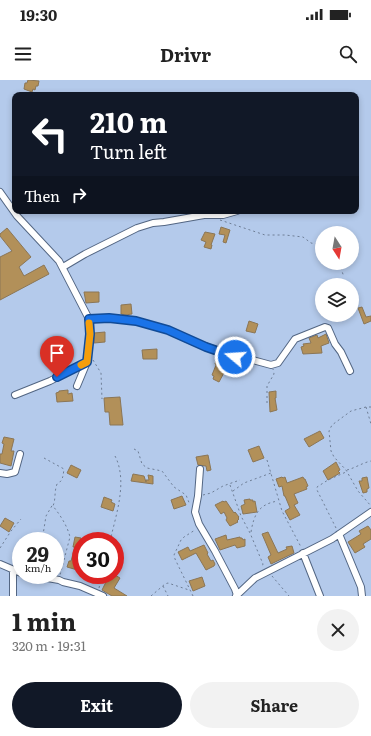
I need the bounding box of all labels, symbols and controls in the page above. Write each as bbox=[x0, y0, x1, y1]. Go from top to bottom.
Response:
text: 19:30 bbox=[20, 3, 57, 26]
text: Drivr bbox=[160, 41, 211, 68]
icon: menu bbox=[12, 43, 34, 65]
icon: search bbox=[337, 43, 359, 65]
text: 210 m bbox=[90, 100, 167, 142]
icon: left bbox=[24, 108, 76, 160]
text: Turn left bbox=[90, 138, 167, 165]
text: Then bbox=[24, 184, 60, 207]
icon: right bbox=[68, 184, 90, 206]
north arrow bbox=[315, 226, 359, 270]
map controls bbox=[315, 226, 359, 322]
button: layers bbox=[315, 278, 359, 322]
pin bbox=[40, 336, 74, 377]
position arrow bbox=[214, 336, 256, 378]
icon: arrive bbox=[46, 342, 68, 364]
speed limit sign: 30 bbox=[72, 532, 124, 584]
text: 29 bbox=[27, 538, 49, 568]
text: km/h bbox=[25, 560, 51, 575]
text: 1 min bbox=[12, 603, 76, 638]
button: close bbox=[317, 609, 359, 651]
text: 320 m · 19:31 bbox=[12, 636, 86, 655]
button: Exit bbox=[12, 682, 182, 728]
button: Share bbox=[190, 682, 359, 728]

